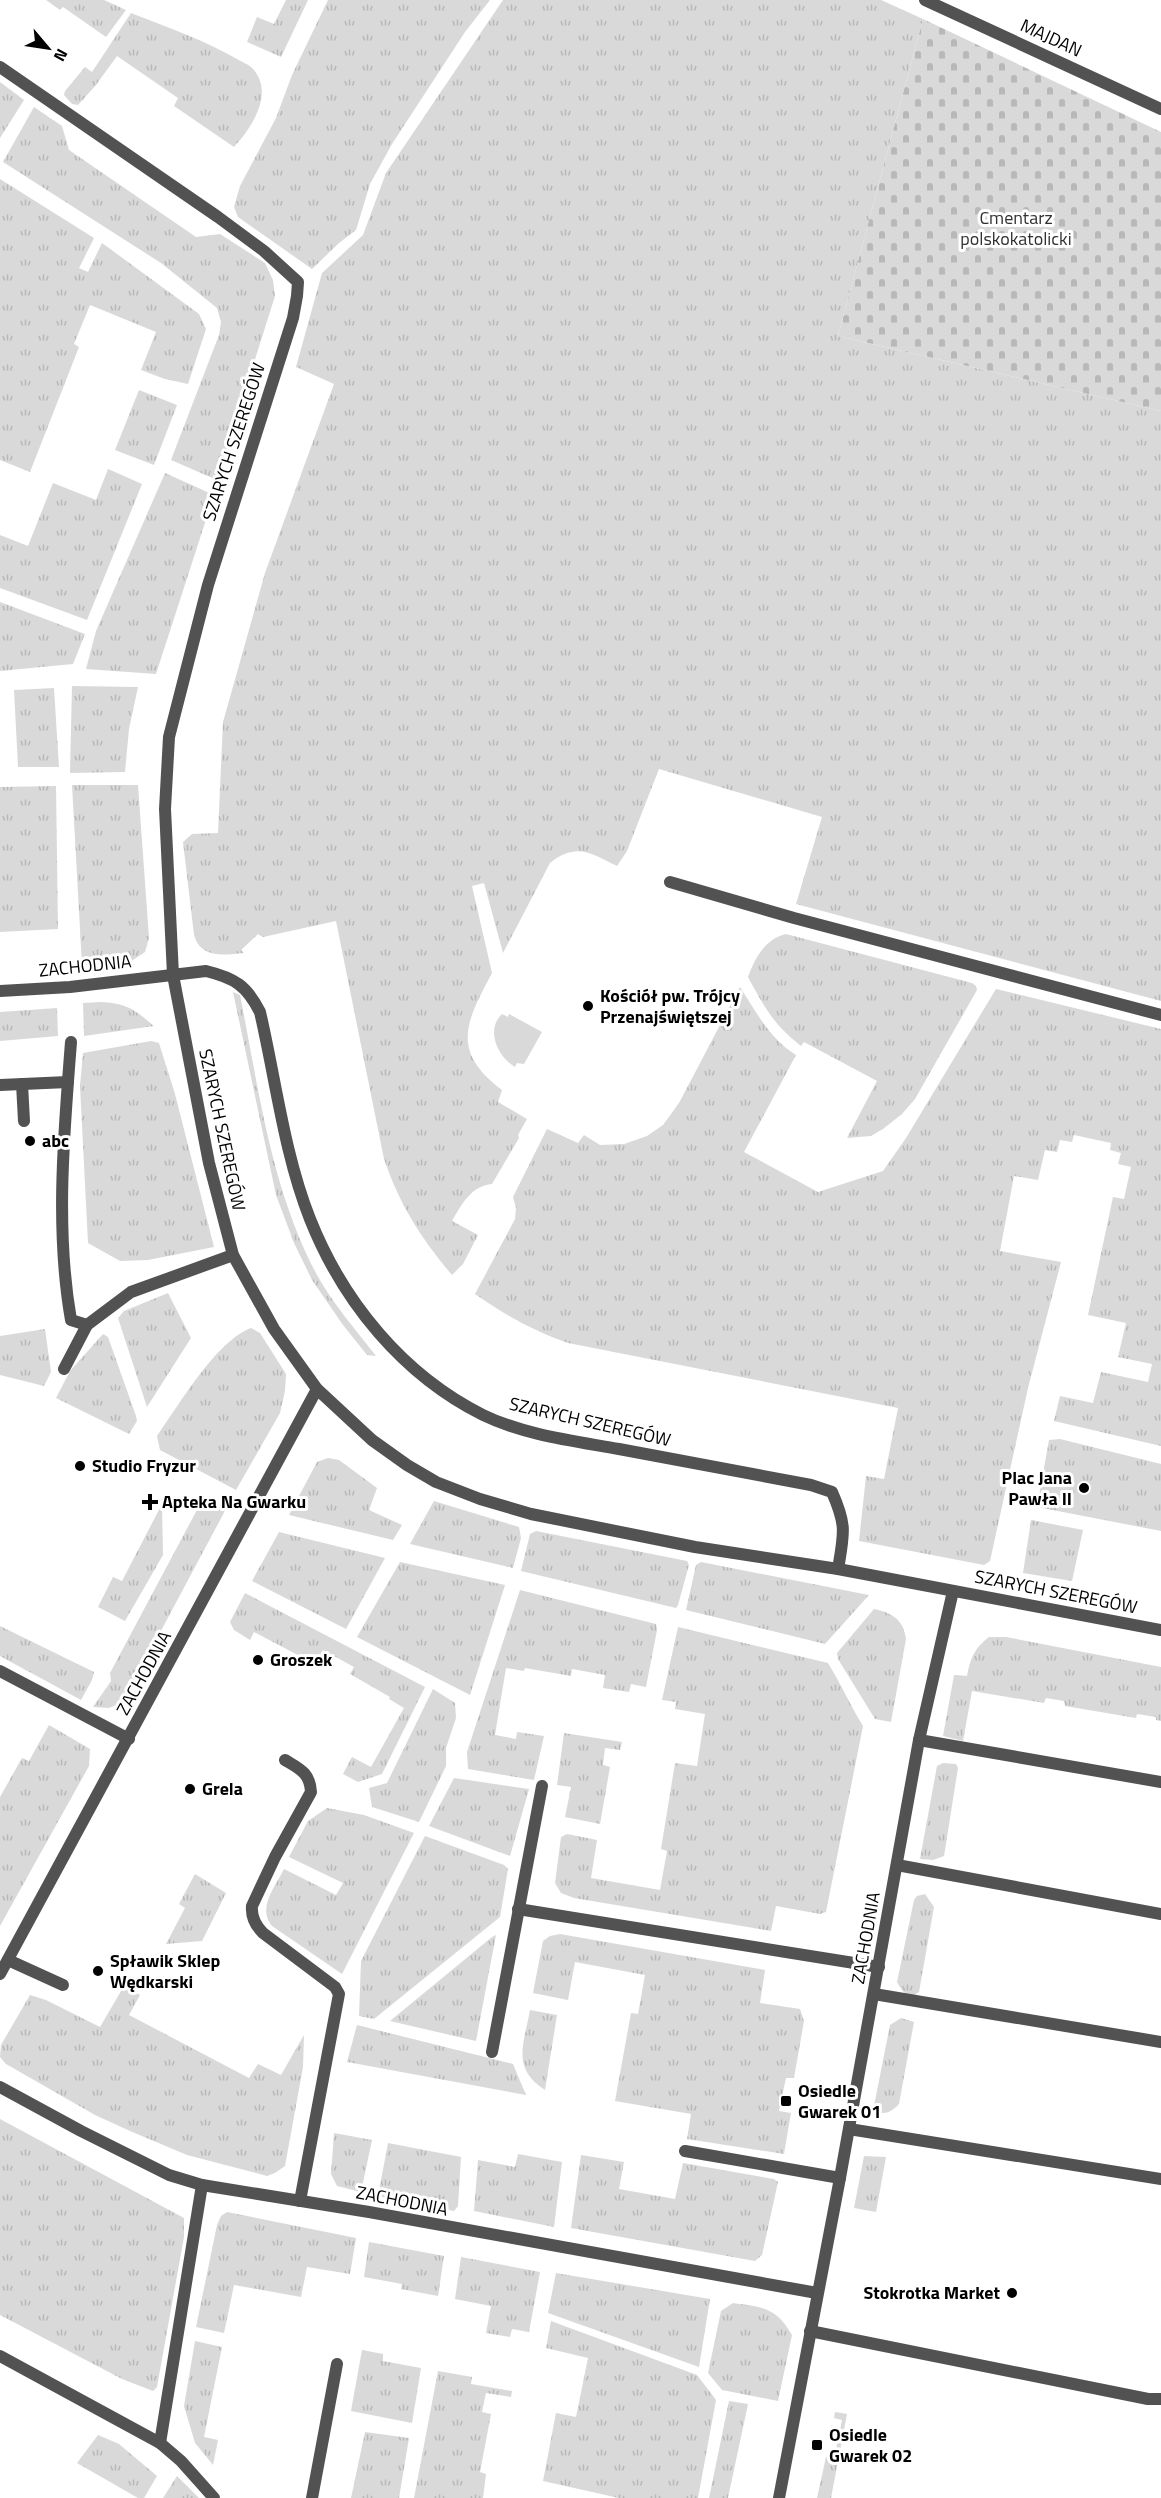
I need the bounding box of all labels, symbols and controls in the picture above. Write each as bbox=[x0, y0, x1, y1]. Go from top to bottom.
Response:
street label: MAJDAN bbox=[1016, 12, 1086, 64]
north arrow bbox=[18, 18, 78, 78]
text: N bbox=[48, 45, 74, 66]
park label: Cmentarz polskokatolicki bbox=[960, 204, 1072, 252]
street label: SZARYCH SZEREGÓW bbox=[195, 359, 272, 525]
street label: ZACHODNIA bbox=[37, 947, 133, 984]
place label: Kościół pw. Trójcy Przenajświętszej bbox=[600, 982, 740, 1030]
marker: Kościół pw. Trójcy Przenajświętszej bbox=[581, 999, 595, 1013]
street label: SZARYCH SZEREGÓW bbox=[192, 1046, 253, 1213]
place label: abc bbox=[42, 1127, 69, 1154]
marker: abc bbox=[23, 1134, 37, 1148]
street label: SZARYCH SZEREGÓW bbox=[507, 1390, 674, 1453]
place label: Studio Fryzur bbox=[92, 1452, 196, 1479]
marker: Studio Fryzur bbox=[73, 1459, 87, 1473]
place label: Plac Jana Pawła II bbox=[1002, 1464, 1072, 1512]
marker: Plac Jana Pawła II bbox=[1077, 1481, 1091, 1495]
place label: Apteka Na Gwarku bbox=[162, 1488, 306, 1515]
marker: Apteka Na Gwarku bbox=[143, 1495, 157, 1509]
street label: SZARYCH SZEREGÓW bbox=[973, 1563, 1140, 1621]
street label: ZACHODNIA bbox=[109, 1625, 178, 1720]
place label: Groszek bbox=[270, 1646, 333, 1673]
marker: Groszek bbox=[251, 1653, 265, 1667]
place label: Grela bbox=[202, 1775, 243, 1802]
marker: Grela bbox=[183, 1782, 197, 1796]
street label: ZACHODNIA bbox=[844, 1890, 887, 1986]
place label: Spławik Sklep Wędkarski bbox=[110, 1947, 220, 1995]
marker: Spławik Sklep Wędkarski bbox=[91, 1964, 105, 1978]
place label: Osiedle Gwarek 01 bbox=[798, 2077, 881, 2125]
marker: Osiedle Gwarek 01 bbox=[779, 2094, 793, 2108]
street label: ZACHODNIA bbox=[354, 2178, 451, 2223]
place label: Stokrotka Market bbox=[863, 2279, 1000, 2306]
marker: Stokrotka Market bbox=[1005, 2286, 1019, 2300]
place label: Osiedle Gwarek 02 bbox=[829, 2421, 912, 2469]
marker: Osiedle Gwarek 02 bbox=[810, 2438, 824, 2452]

